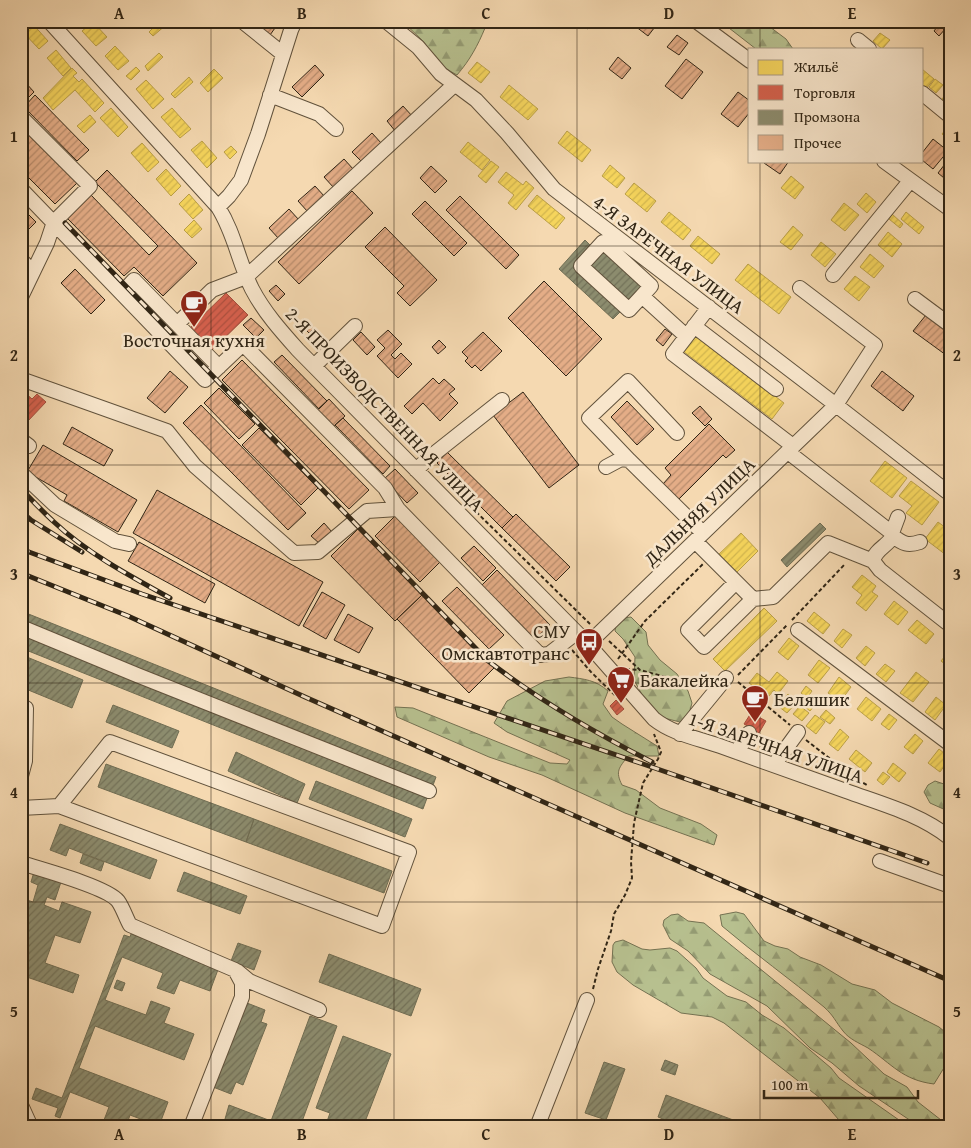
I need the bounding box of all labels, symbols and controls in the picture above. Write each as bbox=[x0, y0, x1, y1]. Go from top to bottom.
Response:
text: A bbox=[114, 1, 125, 25]
text: B bbox=[297, 1, 307, 25]
text: C bbox=[481, 1, 491, 25]
text: D bbox=[664, 1, 674, 25]
text: E bbox=[848, 1, 857, 25]
legend bbox=[748, 48, 924, 162]
text: Жильё bbox=[793, 56, 839, 77]
text: Торговля bbox=[794, 82, 856, 103]
text: Промзона bbox=[794, 106, 861, 127]
text: 1 bbox=[10, 124, 18, 148]
text: 1 bbox=[953, 124, 961, 148]
text: Прочее bbox=[794, 132, 842, 153]
street label: 4-Я ЗАРЕЧНАЯ УЛИЦА bbox=[587, 188, 751, 321]
cafe icon: Восточная кухня bbox=[179, 289, 209, 328]
street label: 2-Я ПРОИЗВОДСТВЕННАЯ УЛИЦА bbox=[279, 300, 491, 518]
place label: Восточная кухня bbox=[123, 326, 265, 354]
text: 2 bbox=[10, 343, 18, 367]
text: 2 bbox=[953, 343, 961, 367]
street label: ДАЛЬНЯЯ УЛИЦА bbox=[636, 450, 761, 572]
text: 3 bbox=[10, 562, 18, 586]
text: 3 bbox=[953, 562, 961, 586]
place label: СМУ Омскавтотранс bbox=[441, 617, 570, 667]
bus stop icon: СМУ Омскавтотранс bbox=[574, 627, 604, 666]
supermarket icon: Бакалейка bbox=[606, 665, 636, 704]
place label: Бакалейка bbox=[640, 666, 728, 694]
cafe icon: Беляшик bbox=[740, 684, 770, 723]
place label: Беляшик bbox=[774, 685, 849, 713]
street label: 1-Я ЗАРЕЧНАЯ УЛИЦА bbox=[685, 704, 868, 790]
text: 4 bbox=[10, 780, 18, 804]
text: 4 bbox=[953, 780, 961, 804]
text: 5 bbox=[10, 999, 18, 1023]
text: 5 bbox=[953, 999, 961, 1023]
scale bar bbox=[764, 1068, 917, 1100]
text: 100 m bbox=[771, 1074, 809, 1095]
text: A bbox=[114, 1122, 125, 1146]
text: B bbox=[297, 1122, 307, 1146]
text: C bbox=[481, 1122, 491, 1146]
text: D bbox=[664, 1122, 674, 1146]
text: E bbox=[848, 1122, 857, 1146]

